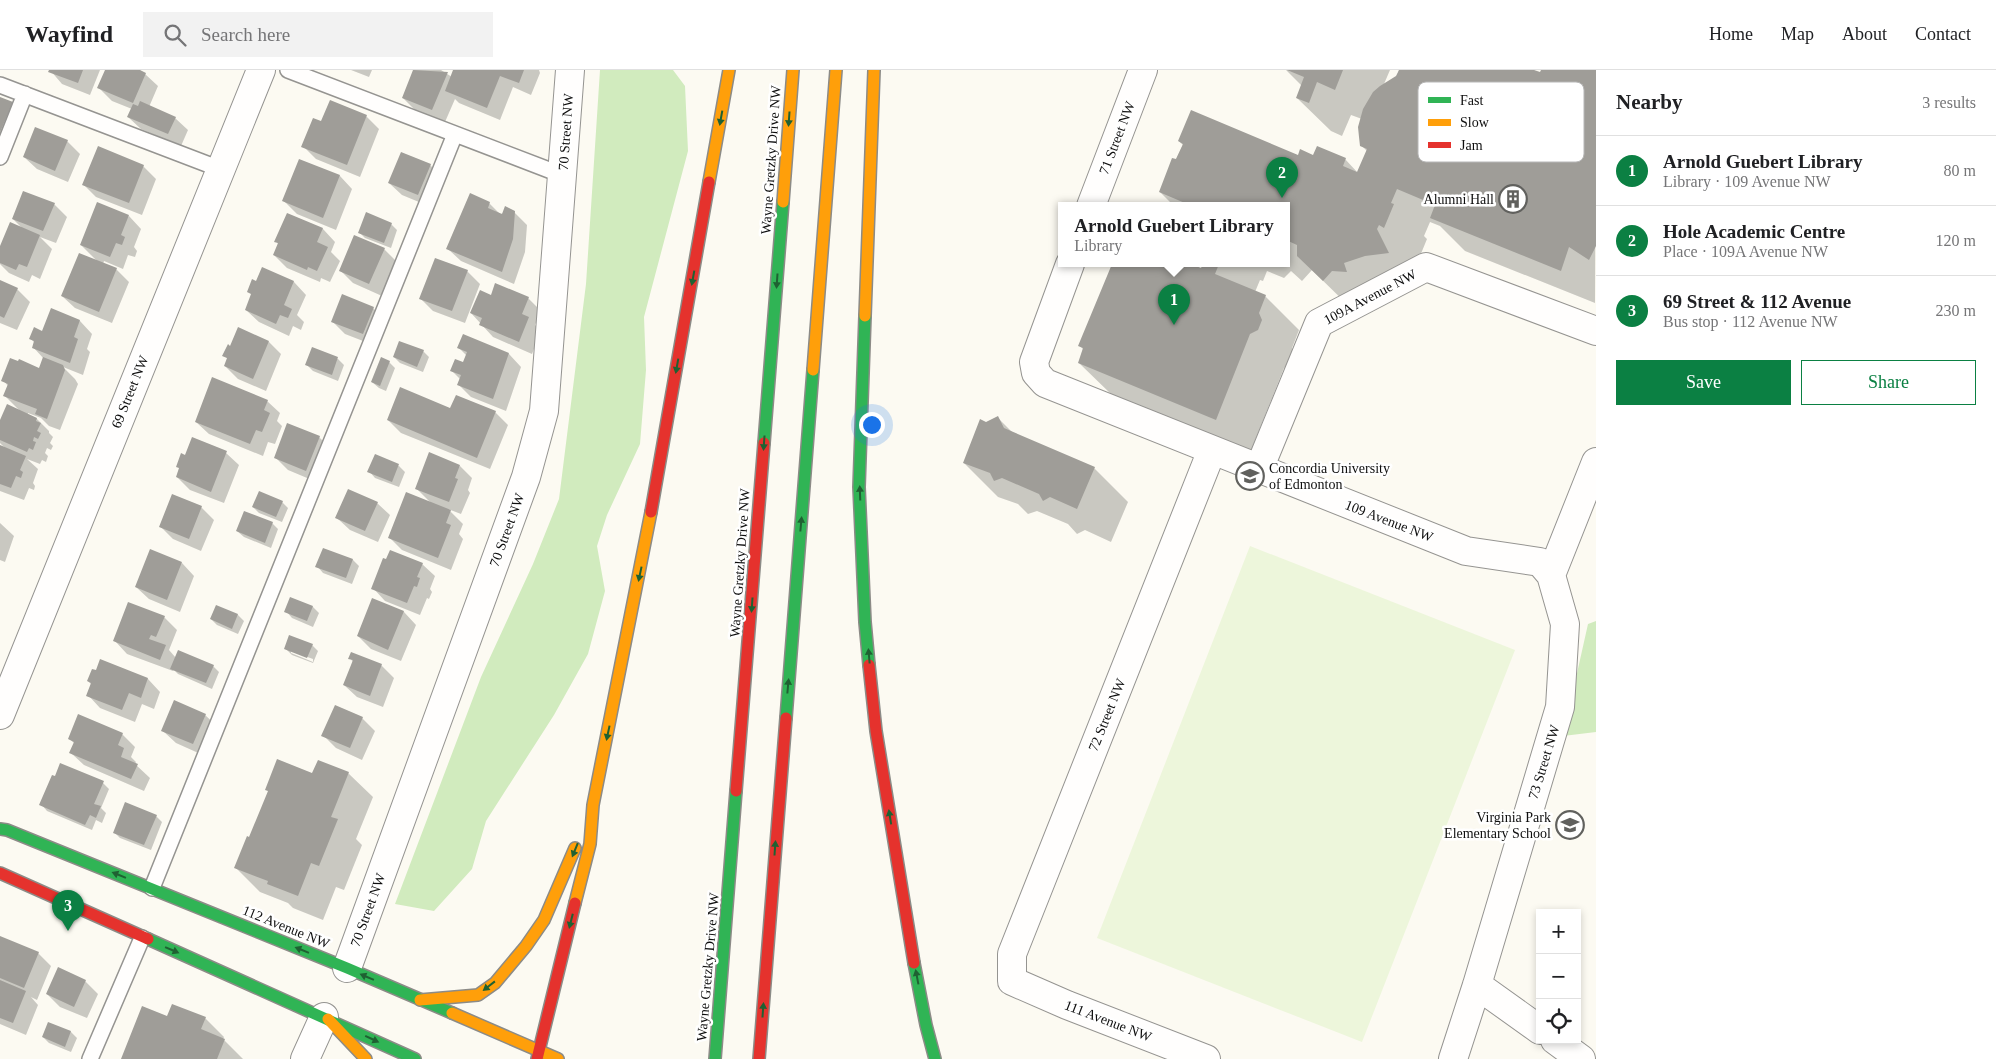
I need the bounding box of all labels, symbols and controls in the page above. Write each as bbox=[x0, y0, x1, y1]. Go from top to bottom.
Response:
search box bbox=[143, 12, 493, 57]
text: Wayfind bbox=[25, 21, 113, 47]
icon: search bbox=[161, 21, 189, 49]
text: Search here bbox=[201, 24, 290, 45]
text: Home bbox=[1709, 24, 1753, 44]
text: Map bbox=[1781, 24, 1814, 44]
text: About bbox=[1842, 24, 1887, 44]
text: Contact bbox=[1915, 24, 1971, 44]
legend bbox=[1418, 82, 1584, 162]
street label: Wayne Gretzky Drive NW bbox=[758, 84, 784, 235]
text: Nearby bbox=[1616, 90, 1683, 114]
street label: 70 Street NW bbox=[556, 92, 576, 171]
text: Fast bbox=[1460, 93, 1483, 108]
text: 3 results bbox=[1922, 94, 1976, 111]
street label: 71 Street NW bbox=[1096, 99, 1138, 177]
one-way arrow bbox=[716, 110, 724, 126]
one-way arrow bbox=[785, 111, 793, 127]
text: Slow bbox=[1460, 115, 1490, 130]
text: Jam bbox=[1460, 138, 1483, 153]
text: Arnold Guebert Library bbox=[1663, 151, 1863, 172]
pin: 2 bbox=[1266, 157, 1298, 198]
text: 1 bbox=[1628, 162, 1636, 179]
text: 80 m bbox=[1944, 162, 1976, 179]
text: Library · 109 Avenue NW bbox=[1663, 173, 1831, 190]
building icon: Alumni Hall bbox=[1498, 184, 1528, 214]
place label: Alumni Hall bbox=[1424, 192, 1494, 207]
popup bbox=[1058, 202, 1290, 267]
text: Arnold Guebert Library bbox=[1074, 215, 1274, 236]
text: Hole Academic Centre bbox=[1663, 221, 1845, 242]
text: 2 bbox=[1628, 232, 1636, 249]
text: 120 m bbox=[1936, 232, 1976, 249]
text: Library bbox=[1074, 237, 1122, 254]
text: Place · 109A Avenue NW bbox=[1663, 243, 1828, 260]
street label: 109A Avenue NW bbox=[1321, 266, 1419, 328]
one-way arrow bbox=[688, 270, 696, 286]
one-way arrow bbox=[772, 273, 780, 289]
pin: 1 bbox=[1158, 284, 1190, 325]
text: 69 Street & 112 Avenue bbox=[1663, 291, 1851, 312]
text: 3 bbox=[1628, 302, 1636, 319]
text: 230 m bbox=[1936, 302, 1976, 319]
text: Bus stop · 112 Avenue NW bbox=[1663, 313, 1838, 330]
street label: 69 Street NW bbox=[109, 353, 152, 430]
one-way arrow bbox=[673, 358, 681, 374]
button: Save bbox=[1616, 360, 1791, 405]
button: Share bbox=[1801, 360, 1976, 405]
your location bbox=[859, 412, 885, 438]
one-way arrow bbox=[760, 435, 768, 451]
school or university icon: Concordia University of Edmonton bbox=[1235, 461, 1265, 491]
place label: Concordia University of Edmonton bbox=[1269, 461, 1390, 492]
one-way arrow bbox=[855, 485, 863, 501]
street label: Wayne Gretzky Drive NW bbox=[727, 487, 753, 638]
street label: 70 Street NW bbox=[487, 491, 527, 569]
street label: 109 Avenue NW bbox=[1343, 497, 1436, 545]
one-way arrow bbox=[798, 516, 806, 532]
one-way arrow bbox=[636, 566, 644, 582]
one-way arrow bbox=[747, 597, 755, 613]
one-way arrow bbox=[864, 647, 872, 663]
street label: 72 Street NW bbox=[1086, 676, 1129, 753]
one-way arrow bbox=[784, 678, 792, 694]
street label: 73 Street NW bbox=[1526, 722, 1563, 801]
one-way arrow bbox=[603, 726, 611, 742]
one-way arrow bbox=[885, 808, 893, 824]
place label: Virginia Park Elementary School bbox=[1444, 810, 1551, 841]
school or university icon: Virginia Park Elementary School bbox=[1555, 810, 1585, 840]
one-way arrow bbox=[771, 840, 779, 856]
one-way arrow bbox=[570, 843, 578, 857]
one-way arrow bbox=[112, 870, 126, 878]
street label: 70 Street NW bbox=[348, 871, 388, 949]
pin: 3 bbox=[52, 890, 84, 931]
street label: Wayne Gretzky Drive NW bbox=[694, 891, 722, 1042]
street label: 112 Avenue NW bbox=[240, 903, 332, 952]
map controls bbox=[1536, 909, 1581, 1044]
button: + bbox=[1536, 909, 1581, 954]
one-way arrow bbox=[567, 914, 575, 929]
one-way arrow bbox=[294, 946, 309, 953]
one-way arrow bbox=[165, 947, 179, 955]
button: − bbox=[1536, 954, 1581, 999]
one-way arrow bbox=[913, 968, 921, 984]
one-way arrow bbox=[360, 973, 374, 981]
one-way arrow bbox=[483, 981, 496, 992]
street label: 111 Avenue NW bbox=[1062, 998, 1154, 1045]
button: locate bbox=[1536, 999, 1581, 1044]
one-way arrow bbox=[759, 1002, 767, 1018]
one-way arrow bbox=[365, 1035, 379, 1043]

